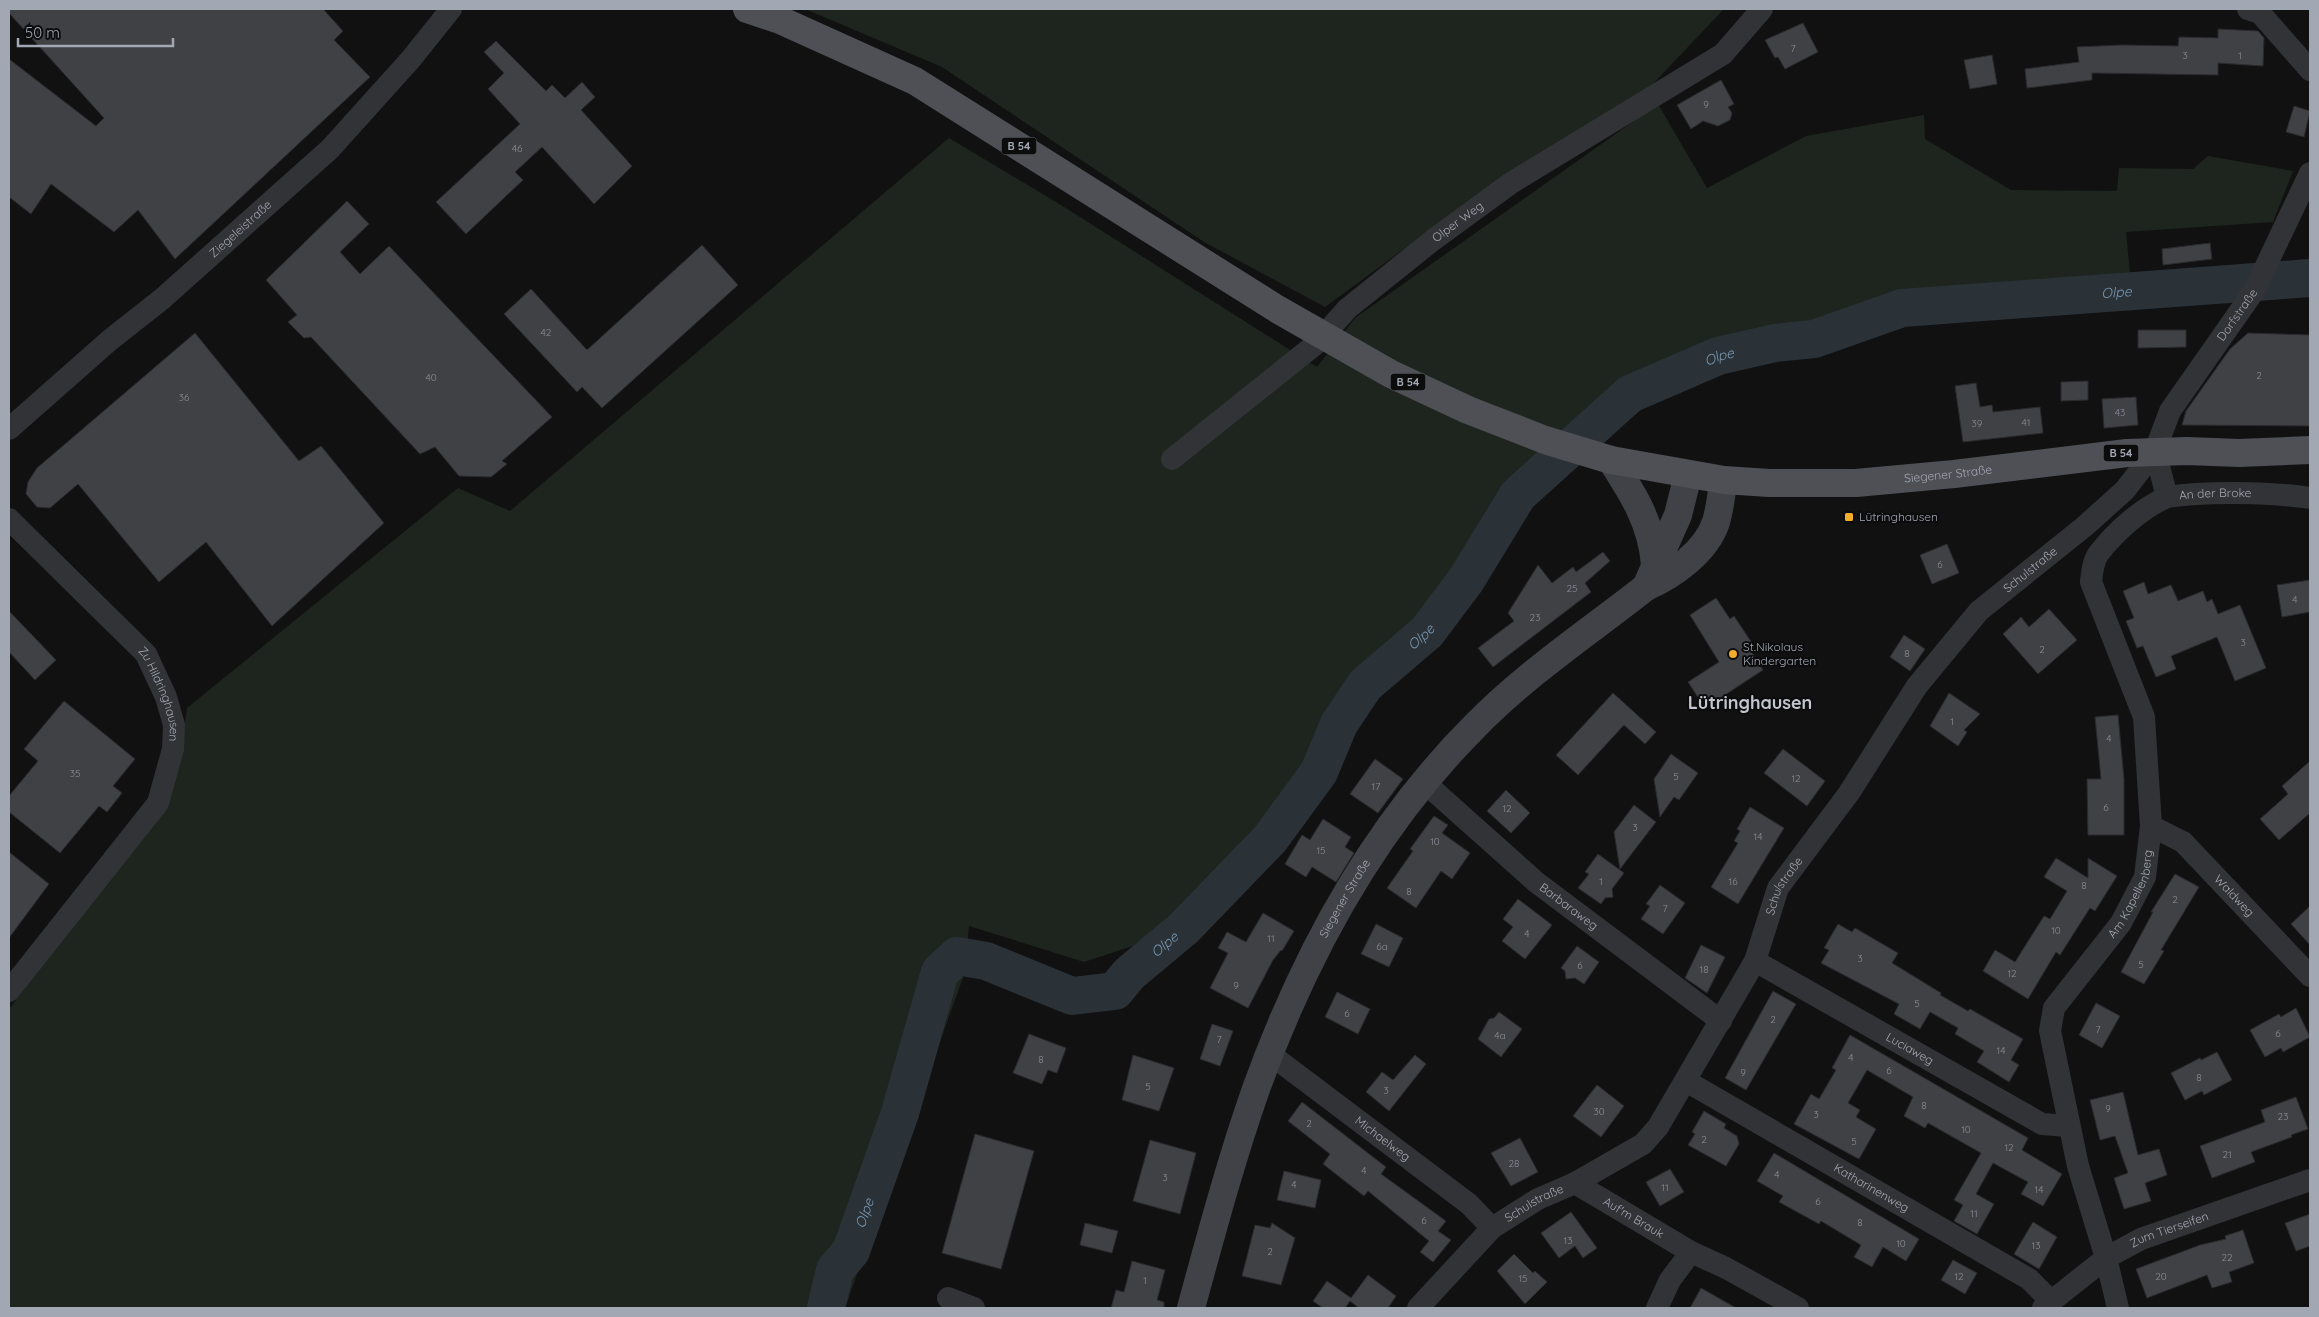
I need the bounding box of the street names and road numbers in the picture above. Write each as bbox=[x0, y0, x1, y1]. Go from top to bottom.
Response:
road number: B 54 bbox=[1002, 138, 1036, 154]
street label: Ziegeleistraße bbox=[206, 197, 275, 260]
street label: Olper Weg bbox=[1429, 198, 1486, 245]
street label: Dorfstraße bbox=[2213, 285, 2260, 344]
road number: B 54 bbox=[1390, 374, 1426, 391]
road number: B 54 bbox=[2104, 444, 2138, 462]
street label: Siegener Straße bbox=[1903, 461, 1993, 486]
street label: An der Broke bbox=[2178, 485, 2252, 502]
street label: Schulstraße bbox=[2000, 543, 2060, 596]
street label: Zu Hildringhausen bbox=[136, 643, 183, 742]
street label: Am Kapellenberg bbox=[2104, 849, 2155, 941]
street label: Schulstraße bbox=[1762, 853, 1806, 917]
street label: Siegener Straße bbox=[1316, 856, 1373, 940]
street label: Waldweg bbox=[2211, 872, 2258, 920]
street label: Barbaraweg bbox=[1537, 879, 1601, 933]
street label: Luciaweg bbox=[1884, 1029, 1937, 1068]
street label: Michaelweg bbox=[1352, 1113, 1414, 1164]
street label: Katharinenweg bbox=[1831, 1160, 1912, 1215]
street label: Schulstraße bbox=[1502, 1181, 1566, 1225]
street label: Auf'm Brauk bbox=[1601, 1193, 1667, 1241]
street label: Zum Tierseifen bbox=[2127, 1208, 2210, 1251]

